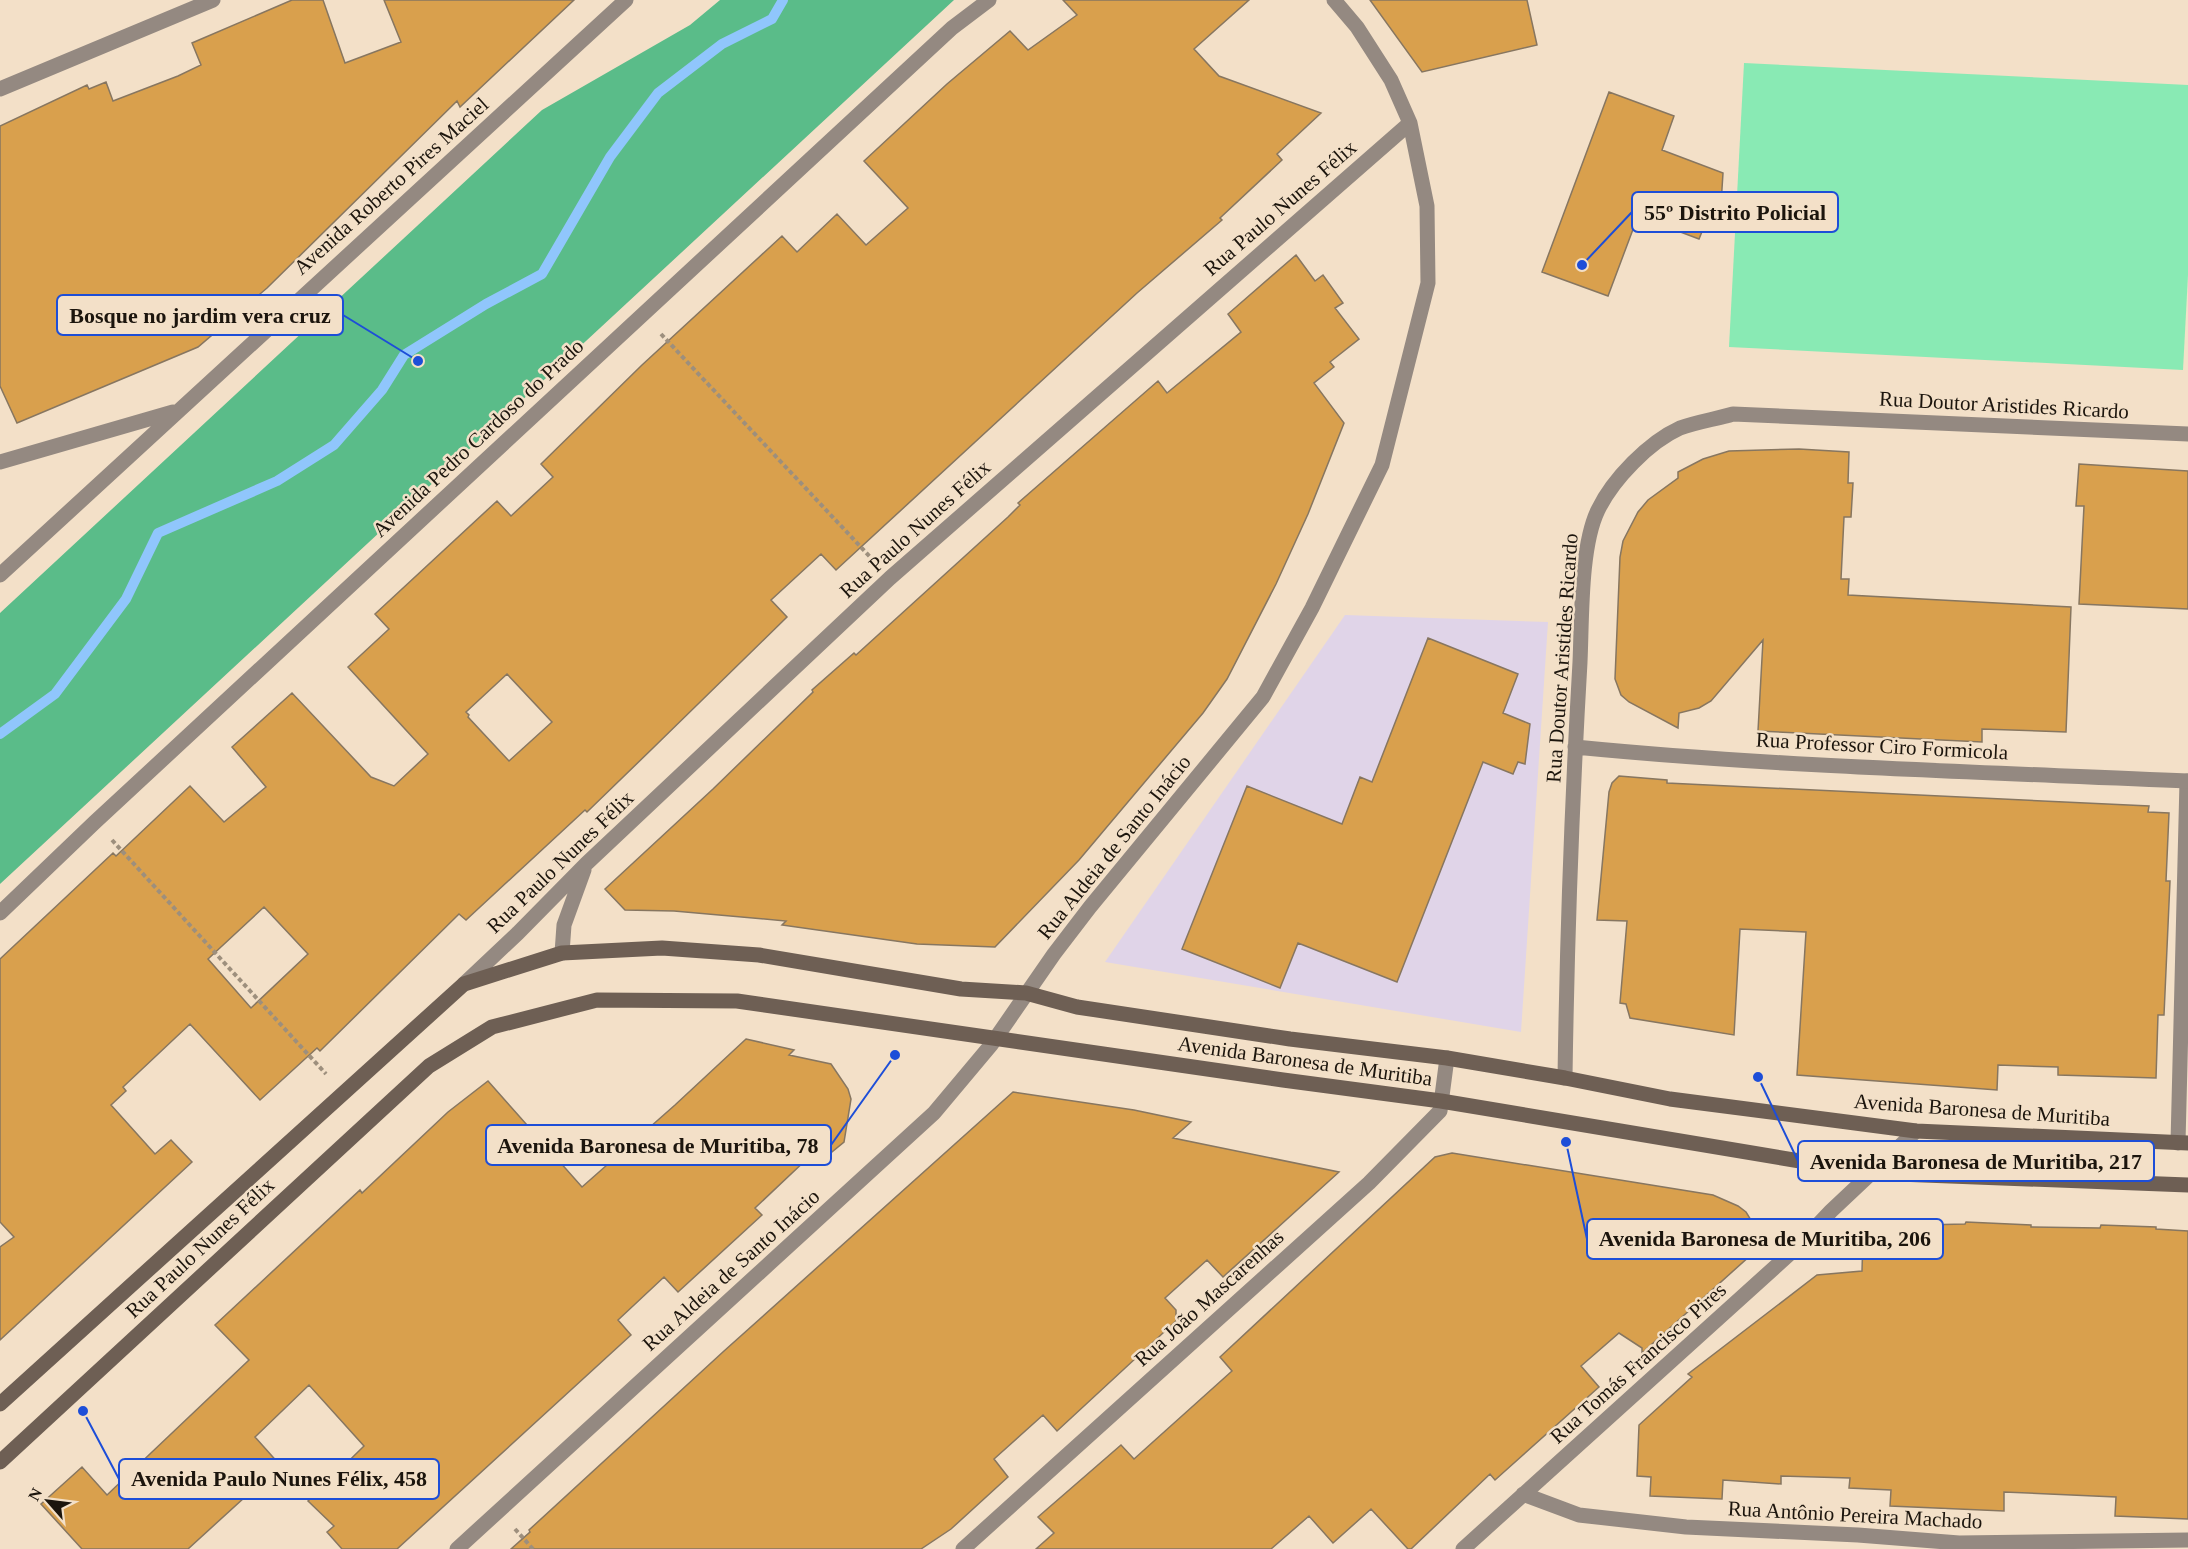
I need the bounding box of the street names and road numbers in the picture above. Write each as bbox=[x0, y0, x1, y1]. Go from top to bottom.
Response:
street label: Avenida Roberto Pires Maciel bbox=[289, 92, 493, 280]
street label: Rua Paulo Nunes Félix bbox=[1199, 135, 1362, 281]
street label: Avenida Pedro Cardoso do Prado bbox=[368, 334, 588, 542]
street label: Rua Doutor Aristides Ricardo bbox=[1878, 386, 2130, 424]
street label: Rua Paulo Nunes Félix bbox=[835, 455, 996, 603]
street label: Rua Doutor Aristides Ricardo bbox=[1541, 532, 1583, 784]
street label: Rua Professor Ciro Formicola bbox=[1755, 727, 2009, 765]
street label: Rua Aldeia de Santo Inácio bbox=[1032, 750, 1196, 944]
street label: Rua Paulo Nunes Félix bbox=[482, 786, 639, 938]
street label: Avenida Baronesa de Muritiba bbox=[1176, 1031, 1434, 1091]
street label: Avenida Baronesa de Muritiba bbox=[1853, 1089, 2112, 1131]
street label: Rua Paulo Nunes Félix bbox=[121, 1173, 280, 1323]
street label: Rua Aldeia de Santo Inácio bbox=[638, 1184, 824, 1356]
street label: Rua João Mascarenhas bbox=[1129, 1225, 1289, 1371]
street label: Rua Tomás Francisco Pires bbox=[1545, 1278, 1731, 1448]
street label: Rua Antônio Pereira Machado bbox=[1727, 1496, 1983, 1534]

